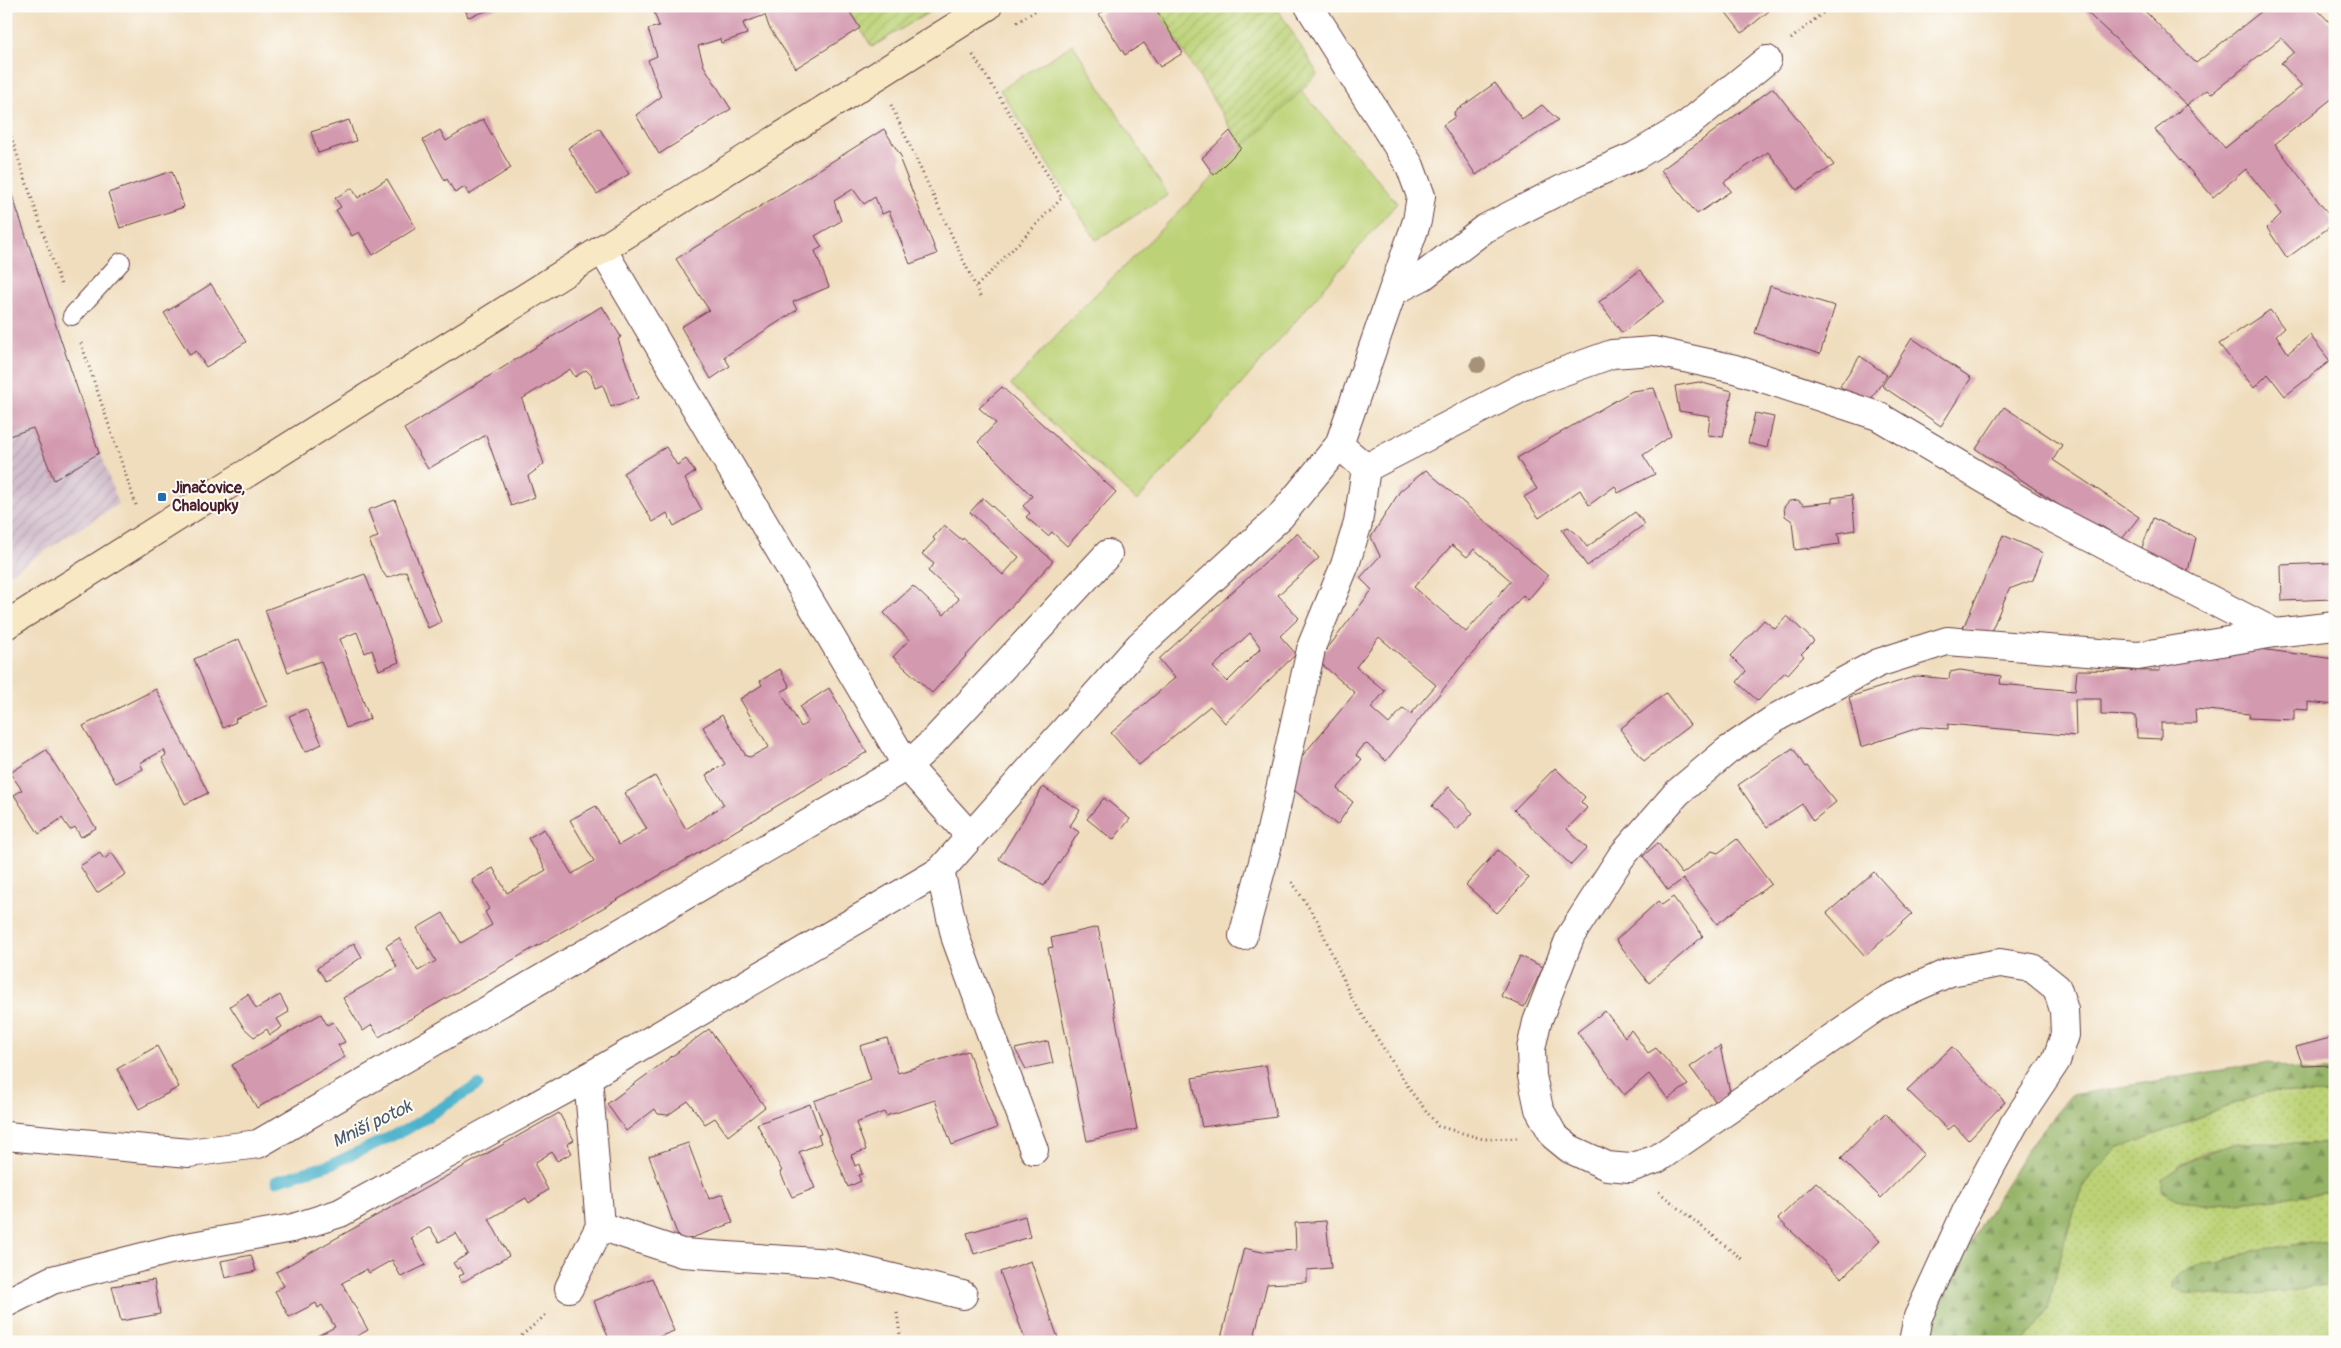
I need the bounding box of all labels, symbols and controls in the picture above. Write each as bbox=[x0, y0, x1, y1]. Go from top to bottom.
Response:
place label: Jinačovice, Chaloupky bbox=[172, 478, 245, 516]
marker: Jinačovice, Chaloupky bbox=[156, 491, 168, 503]
water label: Mniší potok bbox=[328, 1094, 417, 1153]

